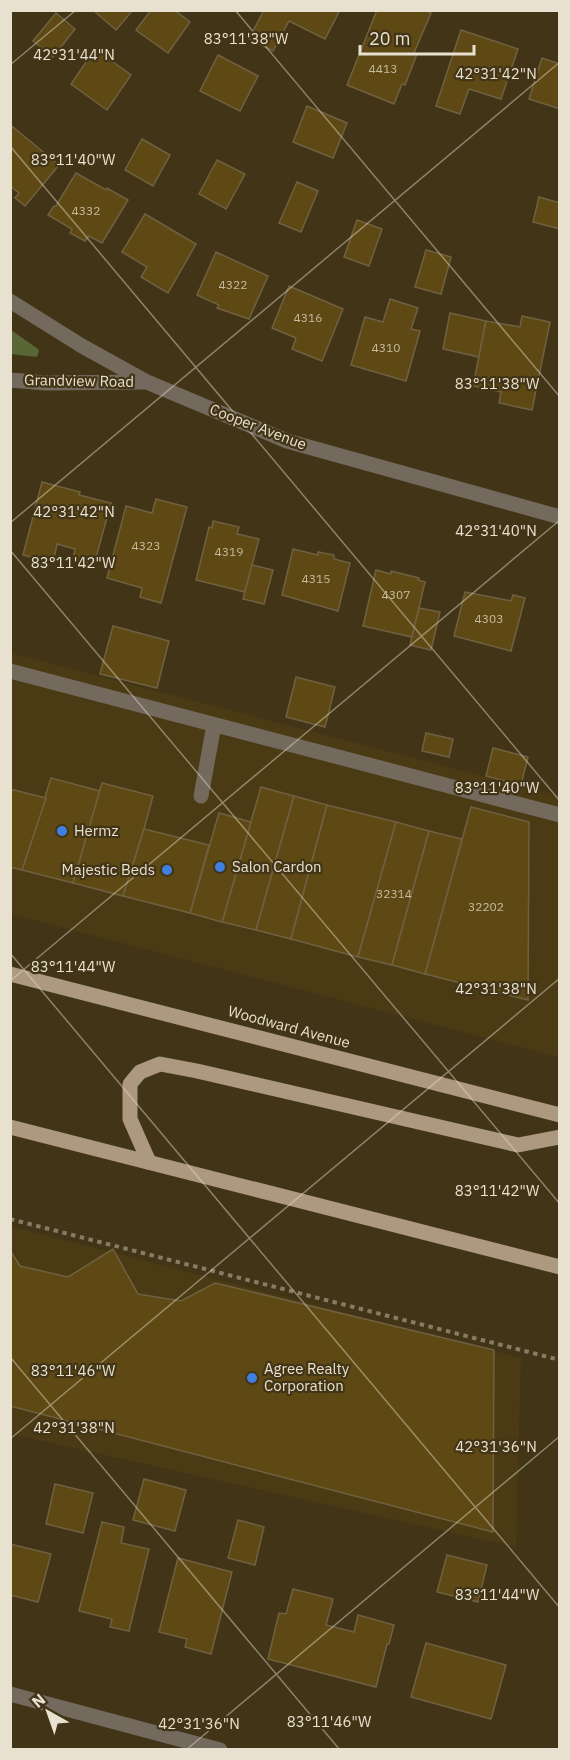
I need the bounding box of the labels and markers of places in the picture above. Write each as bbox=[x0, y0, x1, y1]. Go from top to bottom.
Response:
place label: Hermz bbox=[74, 821, 118, 840]
marker: Hermz bbox=[55, 824, 69, 838]
place label: Salon Cardon bbox=[232, 857, 322, 876]
place label: Majestic Beds bbox=[61, 860, 155, 879]
marker: Salon Cardon bbox=[213, 860, 227, 874]
marker: Majestic Beds bbox=[160, 863, 174, 877]
place label: Agree Realty Corporation bbox=[264, 1359, 350, 1395]
marker: Agree Realty Corporation bbox=[245, 1371, 259, 1385]

